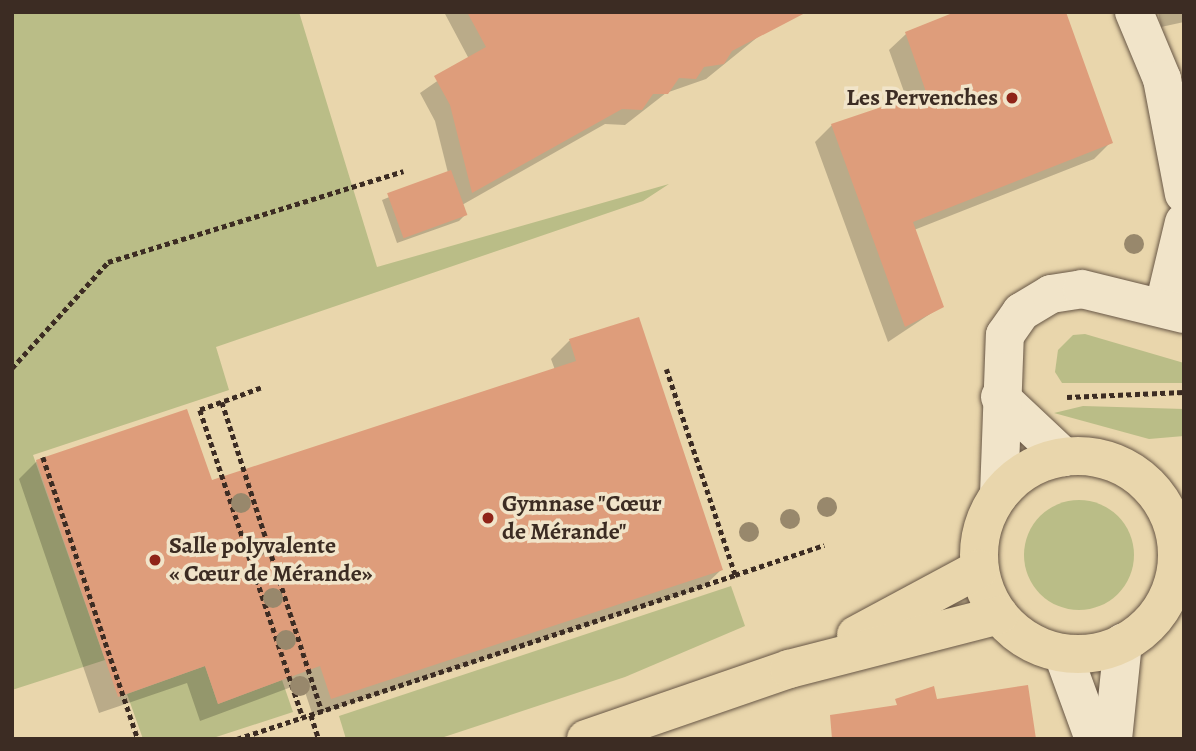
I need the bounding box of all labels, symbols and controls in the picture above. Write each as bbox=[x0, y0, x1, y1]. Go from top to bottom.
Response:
place label: Les Pervenches bbox=[846, 84, 998, 112]
marker: Les Pervenches bbox=[1004, 90, 1020, 106]
place label: Gymnase "Cœur de Mérande" bbox=[502, 490, 662, 546]
marker: Gymnase "Cœur de Mérande" bbox=[480, 510, 496, 526]
place label: Salle polyvalente « Cœur de Mérande» bbox=[169, 532, 373, 588]
marker: Salle polyvalente « Cœur de Mérande» bbox=[147, 552, 163, 568]

